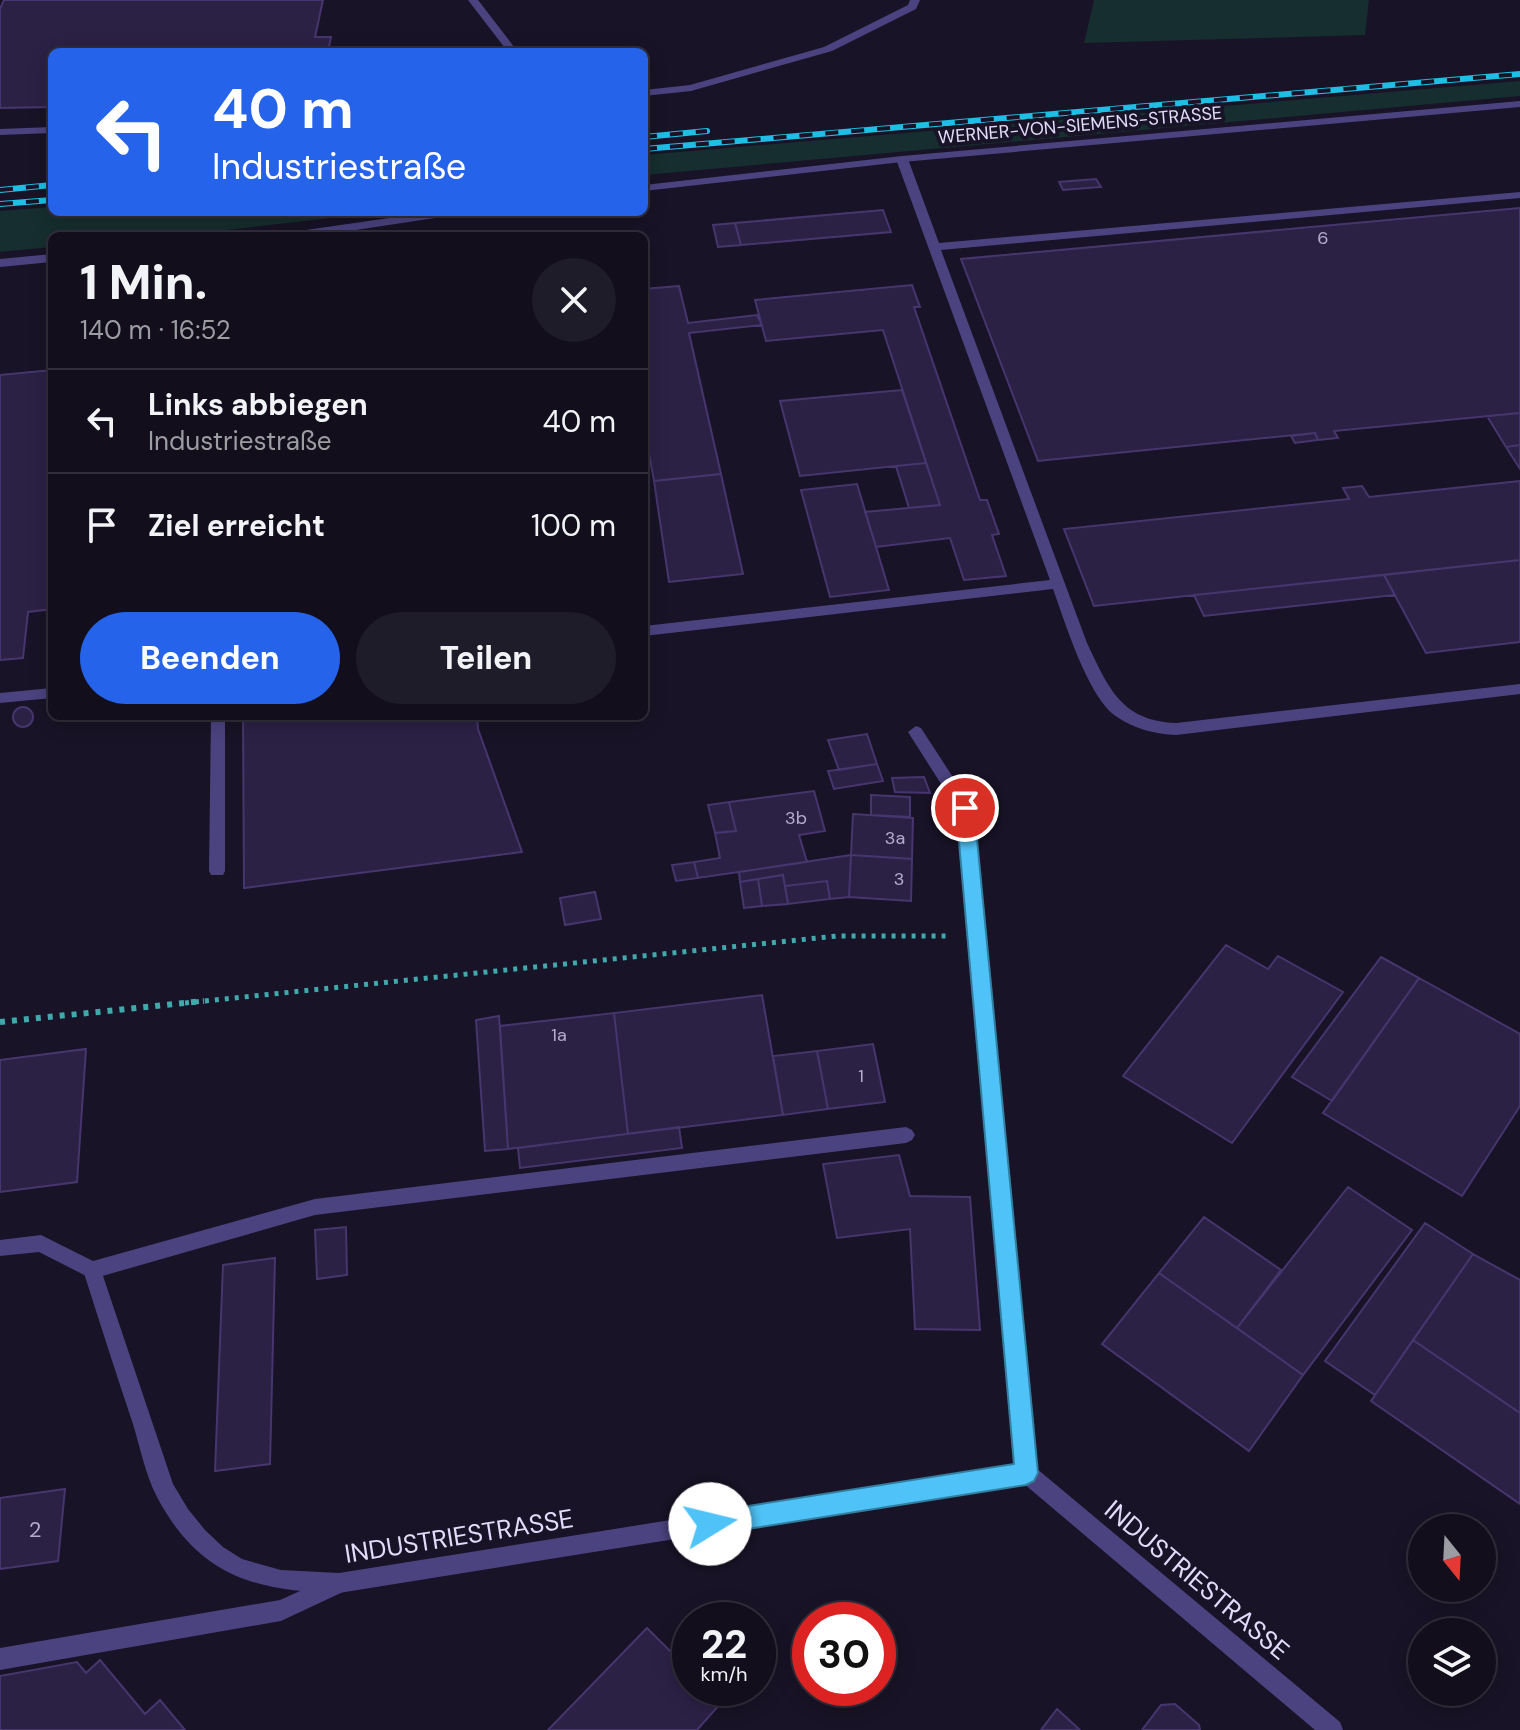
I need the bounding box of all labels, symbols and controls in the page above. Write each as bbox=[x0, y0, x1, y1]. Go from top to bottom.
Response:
text: 40 m bbox=[212, 72, 354, 145]
icon: left bbox=[80, 80, 184, 184]
street label: WERNER-VON-SIEMENS-STRASSE bbox=[937, 101, 1223, 149]
text: Industriestraße bbox=[212, 143, 466, 190]
house number: 6 bbox=[1317, 226, 1329, 250]
text: 1 Min. bbox=[80, 251, 207, 314]
button: close bbox=[532, 258, 616, 342]
text: 140 m · 16:52 bbox=[80, 313, 231, 347]
text: Links abbiegen bbox=[148, 385, 368, 424]
icon: left bbox=[80, 399, 124, 443]
text: 40 m bbox=[543, 402, 616, 441]
text: Industriestraße bbox=[148, 424, 332, 458]
icon: arrive bbox=[80, 503, 124, 547]
text: Ziel erreicht bbox=[148, 506, 325, 545]
text: 100 m bbox=[531, 506, 616, 545]
button: Beenden bbox=[80, 612, 340, 704]
button: Teilen bbox=[356, 612, 616, 704]
pin bbox=[931, 774, 999, 842]
icon: arrive bbox=[943, 786, 987, 830]
house number: 3b bbox=[785, 806, 807, 830]
house number: 3a bbox=[885, 826, 905, 850]
house number: 3 bbox=[894, 867, 904, 891]
house number: 1a bbox=[551, 1023, 567, 1047]
house number: 1 bbox=[858, 1064, 864, 1088]
position arrow bbox=[668, 1482, 752, 1566]
street label: INDUSTRIESTRASSE bbox=[1098, 1493, 1296, 1667]
street label: INDUSTRIESTRASSE bbox=[342, 1501, 576, 1571]
north arrow bbox=[1408, 1514, 1496, 1602]
map controls bbox=[1408, 1514, 1496, 1706]
house number: 2 bbox=[29, 1515, 41, 1544]
speed limit sign: 30 bbox=[792, 1602, 896, 1706]
text: 22 bbox=[701, 1618, 747, 1670]
button: layers bbox=[1408, 1618, 1496, 1706]
text: km/h bbox=[700, 1661, 748, 1687]

